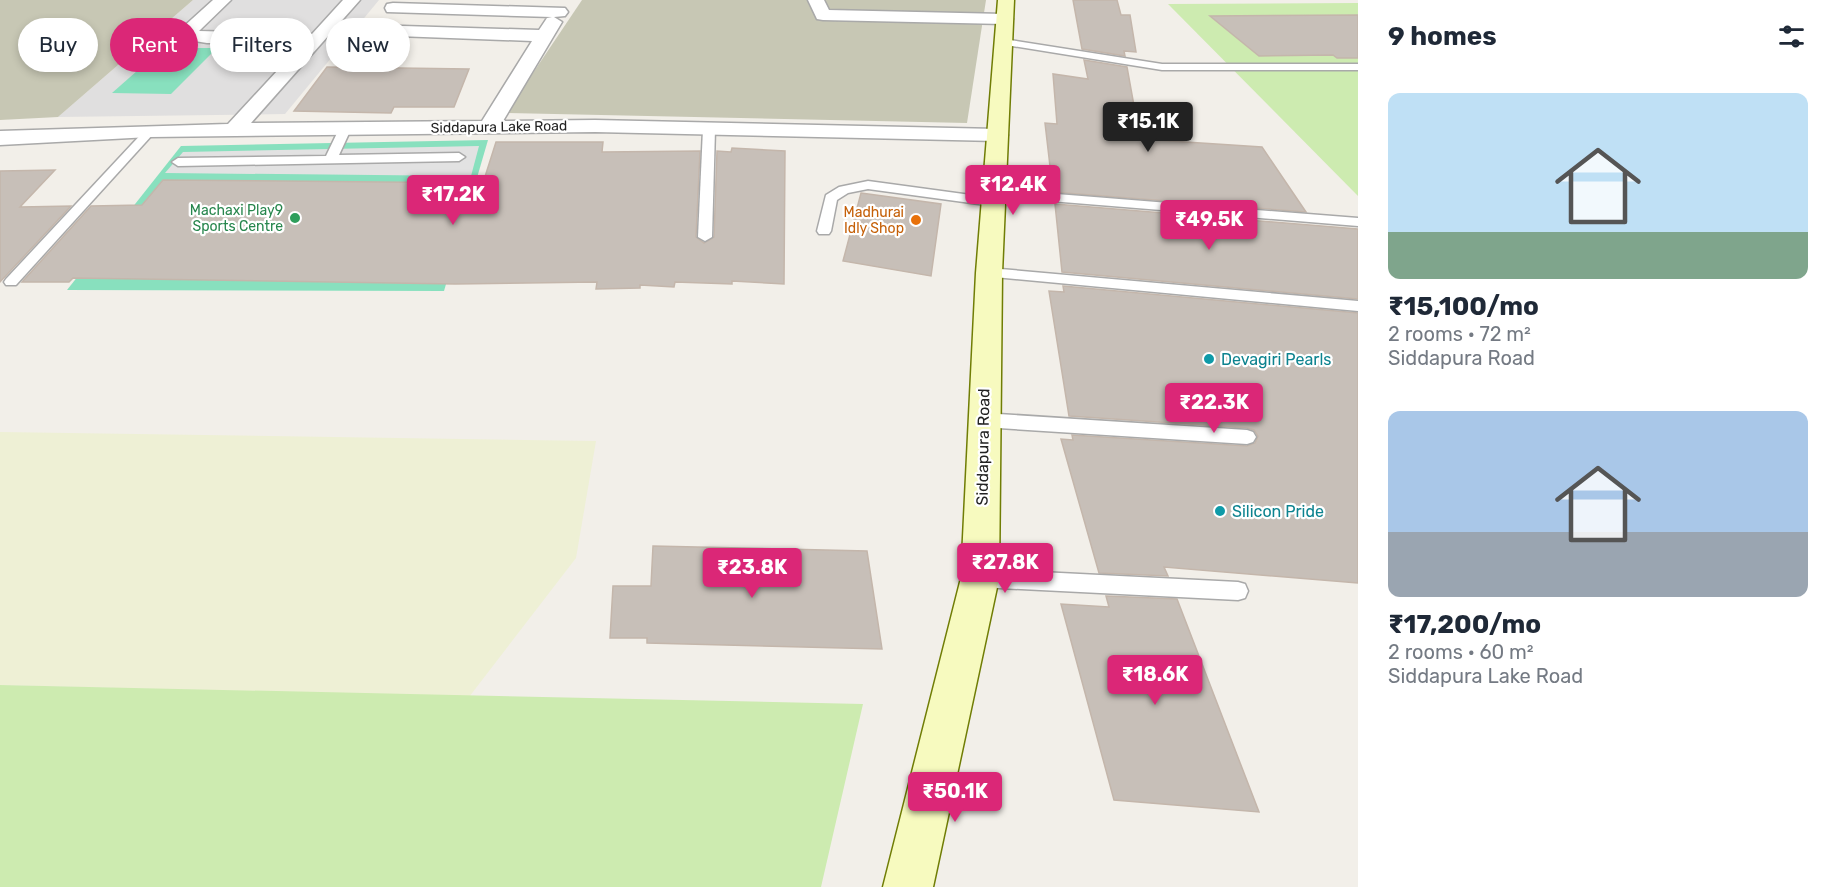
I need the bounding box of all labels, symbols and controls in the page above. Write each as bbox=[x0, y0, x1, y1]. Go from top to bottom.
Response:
chip: Buy bbox=[18, 18, 98, 72]
chip: Rent bbox=[110, 18, 198, 72]
chip: Filters bbox=[210, 18, 314, 72]
chip: New bbox=[326, 18, 410, 72]
icon: filters bbox=[1775, 20, 1808, 53]
text: 9 homes bbox=[1388, 21, 1497, 52]
pin: ₹15.1K bbox=[1099, 102, 1197, 153]
text: ₹15.1K bbox=[1117, 109, 1179, 133]
street label: Siddapura Lake Road bbox=[431, 117, 567, 137]
icon: home bbox=[1544, 132, 1652, 240]
pin: ₹12.4K bbox=[964, 165, 1062, 216]
text: ₹12.4K bbox=[979, 172, 1047, 196]
pin: ₹17.2K bbox=[404, 175, 502, 226]
text: ₹17.2K bbox=[421, 182, 485, 206]
pin: ₹49.5K bbox=[1160, 200, 1258, 251]
place label: Machaxi Play9 Sports Centre bbox=[190, 202, 283, 235]
place label: Madhurai Idly Shop bbox=[844, 204, 904, 237]
text: ₹49.5K bbox=[1174, 207, 1244, 231]
marker: Machaxi Play9 Sports Centre bbox=[288, 211, 302, 225]
marker: Madhurai Idly Shop bbox=[909, 213, 923, 227]
text: ₹15,100/mo bbox=[1388, 291, 1539, 322]
text: 2 rooms · 72 m² bbox=[1388, 322, 1531, 346]
text: Siddapura Road bbox=[1388, 346, 1535, 370]
place label: Devagiri Pearls bbox=[1221, 350, 1331, 369]
marker: Devagiri Pearls bbox=[1202, 352, 1216, 366]
pin: ₹22.3K bbox=[1165, 383, 1263, 434]
street label: Siddapura Road bbox=[972, 388, 994, 506]
text: ₹22.3K bbox=[1179, 390, 1249, 414]
icon: home bbox=[1544, 450, 1652, 558]
place label: Silicon Pride bbox=[1232, 502, 1324, 521]
marker: Silicon Pride bbox=[1213, 504, 1227, 518]
pin: ₹27.8K bbox=[956, 543, 1054, 594]
pin: ₹23.8K bbox=[703, 548, 801, 599]
text: ₹27.8K bbox=[971, 550, 1039, 574]
text: ₹23.8K bbox=[717, 555, 787, 579]
text: ₹17,200/mo bbox=[1388, 609, 1541, 640]
text: 2 rooms · 60 m² bbox=[1388, 640, 1534, 664]
pin: ₹18.6K bbox=[1106, 655, 1204, 706]
text: ₹18.6K bbox=[1121, 662, 1189, 686]
text: Siddapura Lake Road bbox=[1388, 664, 1583, 688]
pin: ₹50.1K bbox=[906, 772, 1004, 823]
text: ₹50.1K bbox=[922, 779, 988, 803]

